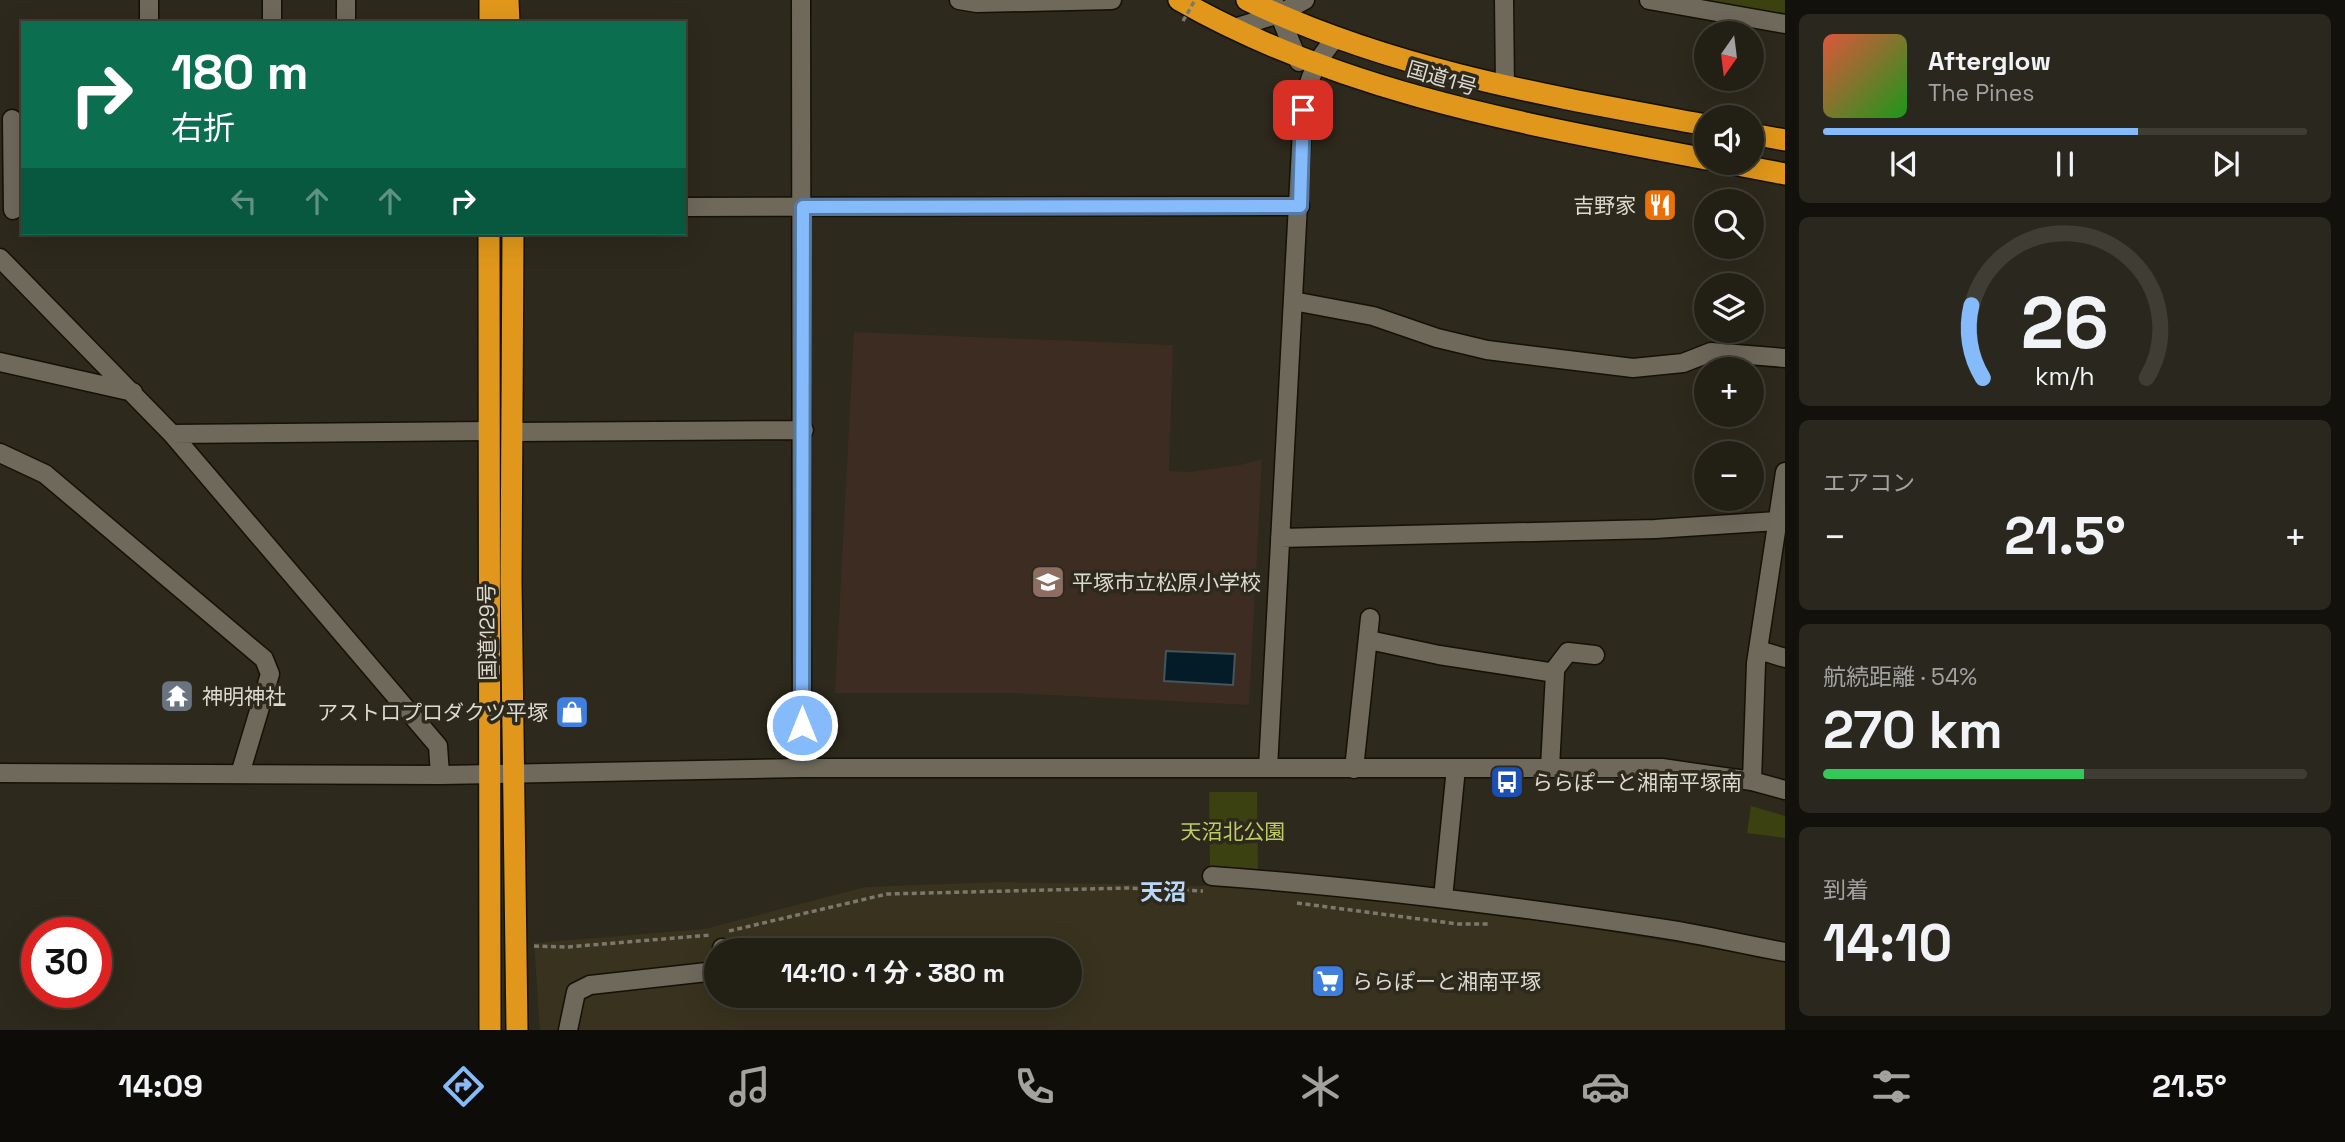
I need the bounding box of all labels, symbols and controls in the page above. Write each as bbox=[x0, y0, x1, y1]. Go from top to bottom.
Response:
north arrow bbox=[1694, 21, 1764, 91]
map controls bbox=[1694, 21, 1764, 511]
text: 180 m bbox=[171, 41, 309, 103]
text: Afterglow bbox=[1928, 44, 2051, 78]
icon: right bbox=[56, 49, 147, 140]
street label: 国道1号 bbox=[1404, 55, 1480, 101]
text: The Pines bbox=[1928, 78, 2034, 108]
pin bbox=[1273, 80, 1333, 140]
icon: arrive bbox=[1284, 91, 1322, 129]
button: sound bbox=[1694, 105, 1764, 175]
text: 右折 bbox=[171, 108, 235, 148]
icon: previous bbox=[1885, 145, 1923, 183]
icon: pause bbox=[2046, 145, 2084, 183]
icon: next bbox=[2207, 145, 2245, 183]
icon: left bbox=[225, 182, 263, 220]
icon: ahead bbox=[298, 182, 336, 220]
icon: ahead bbox=[371, 182, 409, 220]
icon: right bbox=[444, 182, 482, 220]
restaurant icon: 吉野家 bbox=[1641, 186, 1679, 224]
button: search bbox=[1694, 189, 1764, 259]
place label: 吉野家 bbox=[1573, 192, 1636, 219]
button: layers bbox=[1694, 273, 1764, 343]
text: 26 bbox=[2021, 276, 2109, 369]
button: + bbox=[1694, 357, 1764, 427]
text: km/h bbox=[2035, 360, 2095, 392]
button: − bbox=[1694, 441, 1764, 511]
text: エアコン bbox=[1823, 468, 1915, 498]
text: 21.5° bbox=[2004, 503, 2126, 569]
text: − bbox=[1823, 513, 1847, 561]
text: + bbox=[2283, 513, 2307, 561]
school or university icon: 平塚市立松原小学校 bbox=[1029, 563, 1067, 601]
place label: 平塚市立松原小学校 bbox=[1072, 569, 1261, 596]
street label: 国道129号 bbox=[473, 583, 501, 681]
text: 航続距離 · 54% bbox=[1823, 662, 1977, 692]
temple icon: 神明神社 bbox=[158, 677, 196, 715]
place label: 神明神社 bbox=[202, 683, 286, 710]
position arrow bbox=[765, 688, 839, 762]
shop icon: アストロプロダクツ平塚 bbox=[553, 693, 591, 731]
text: 270 km bbox=[1823, 697, 2003, 763]
place label: アストロプロダクツ平塚 bbox=[317, 699, 548, 726]
bus stop icon: ららぽーと湘南平塚南 bbox=[1488, 763, 1526, 801]
place label: ららぽーと湘南平塚南 bbox=[1532, 769, 1742, 796]
park label: 天沼北公園 bbox=[1181, 818, 1286, 845]
text: 到着 bbox=[1823, 875, 1869, 905]
district label: 天沼 bbox=[1140, 877, 1186, 907]
text: 14:10 bbox=[1823, 910, 1952, 976]
speed limit sign: 30 bbox=[21, 917, 112, 1008]
text: 14:10 · 1 分 · 380 m bbox=[781, 956, 1005, 990]
supermarket icon: ららぽーと湘南平塚 bbox=[1309, 962, 1347, 1000]
place label: ららぽーと湘南平塚 bbox=[1352, 968, 1541, 995]
icon: directions bbox=[439, 1062, 488, 1111]
icon: music bbox=[725, 1062, 774, 1111]
icon: phone bbox=[1010, 1062, 1059, 1111]
icon: climate bbox=[1296, 1062, 1345, 1111]
icon: car bbox=[1581, 1062, 1630, 1111]
icon: filters bbox=[1867, 1062, 1916, 1111]
text: 14:09 bbox=[118, 1066, 203, 1106]
text: 21.5° bbox=[2152, 1066, 2227, 1106]

